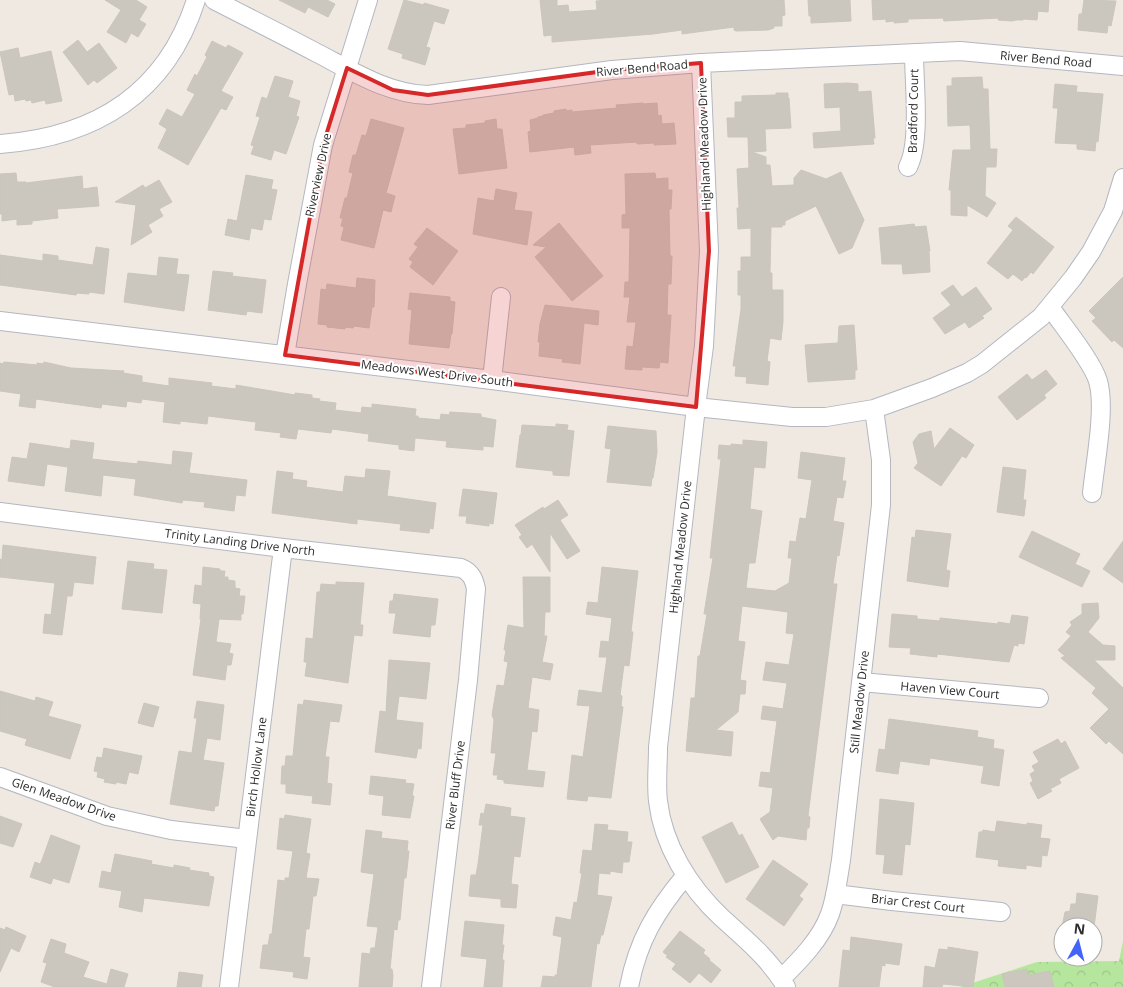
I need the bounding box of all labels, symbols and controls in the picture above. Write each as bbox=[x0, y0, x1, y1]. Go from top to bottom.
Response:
street label: River Bend Road bbox=[999, 47, 1093, 71]
street label: River Bend Road bbox=[595, 56, 689, 80]
street label: Bradford Court bbox=[904, 69, 922, 153]
street label: Highland Meadow Drive bbox=[693, 77, 715, 211]
street label: Riverview Drive bbox=[301, 131, 335, 219]
street label: Meadows West Drive South bbox=[360, 355, 514, 391]
street label: Highland Meadow Drive bbox=[665, 479, 695, 614]
street label: Trinity Landing Drive North bbox=[164, 524, 316, 560]
street label: Still Meadow Drive bbox=[845, 649, 873, 754]
street label: Haven View Court bbox=[900, 677, 1000, 703]
street label: Birch Hollow Lane bbox=[241, 716, 271, 818]
street label: River Bluff Drive bbox=[441, 739, 469, 831]
street label: Glen Meadow Drive bbox=[9, 773, 119, 825]
street label: Briar Crest Court bbox=[870, 890, 966, 916]
north arrow bbox=[1053, 917, 1103, 967]
text: N bbox=[1073, 918, 1086, 939]

